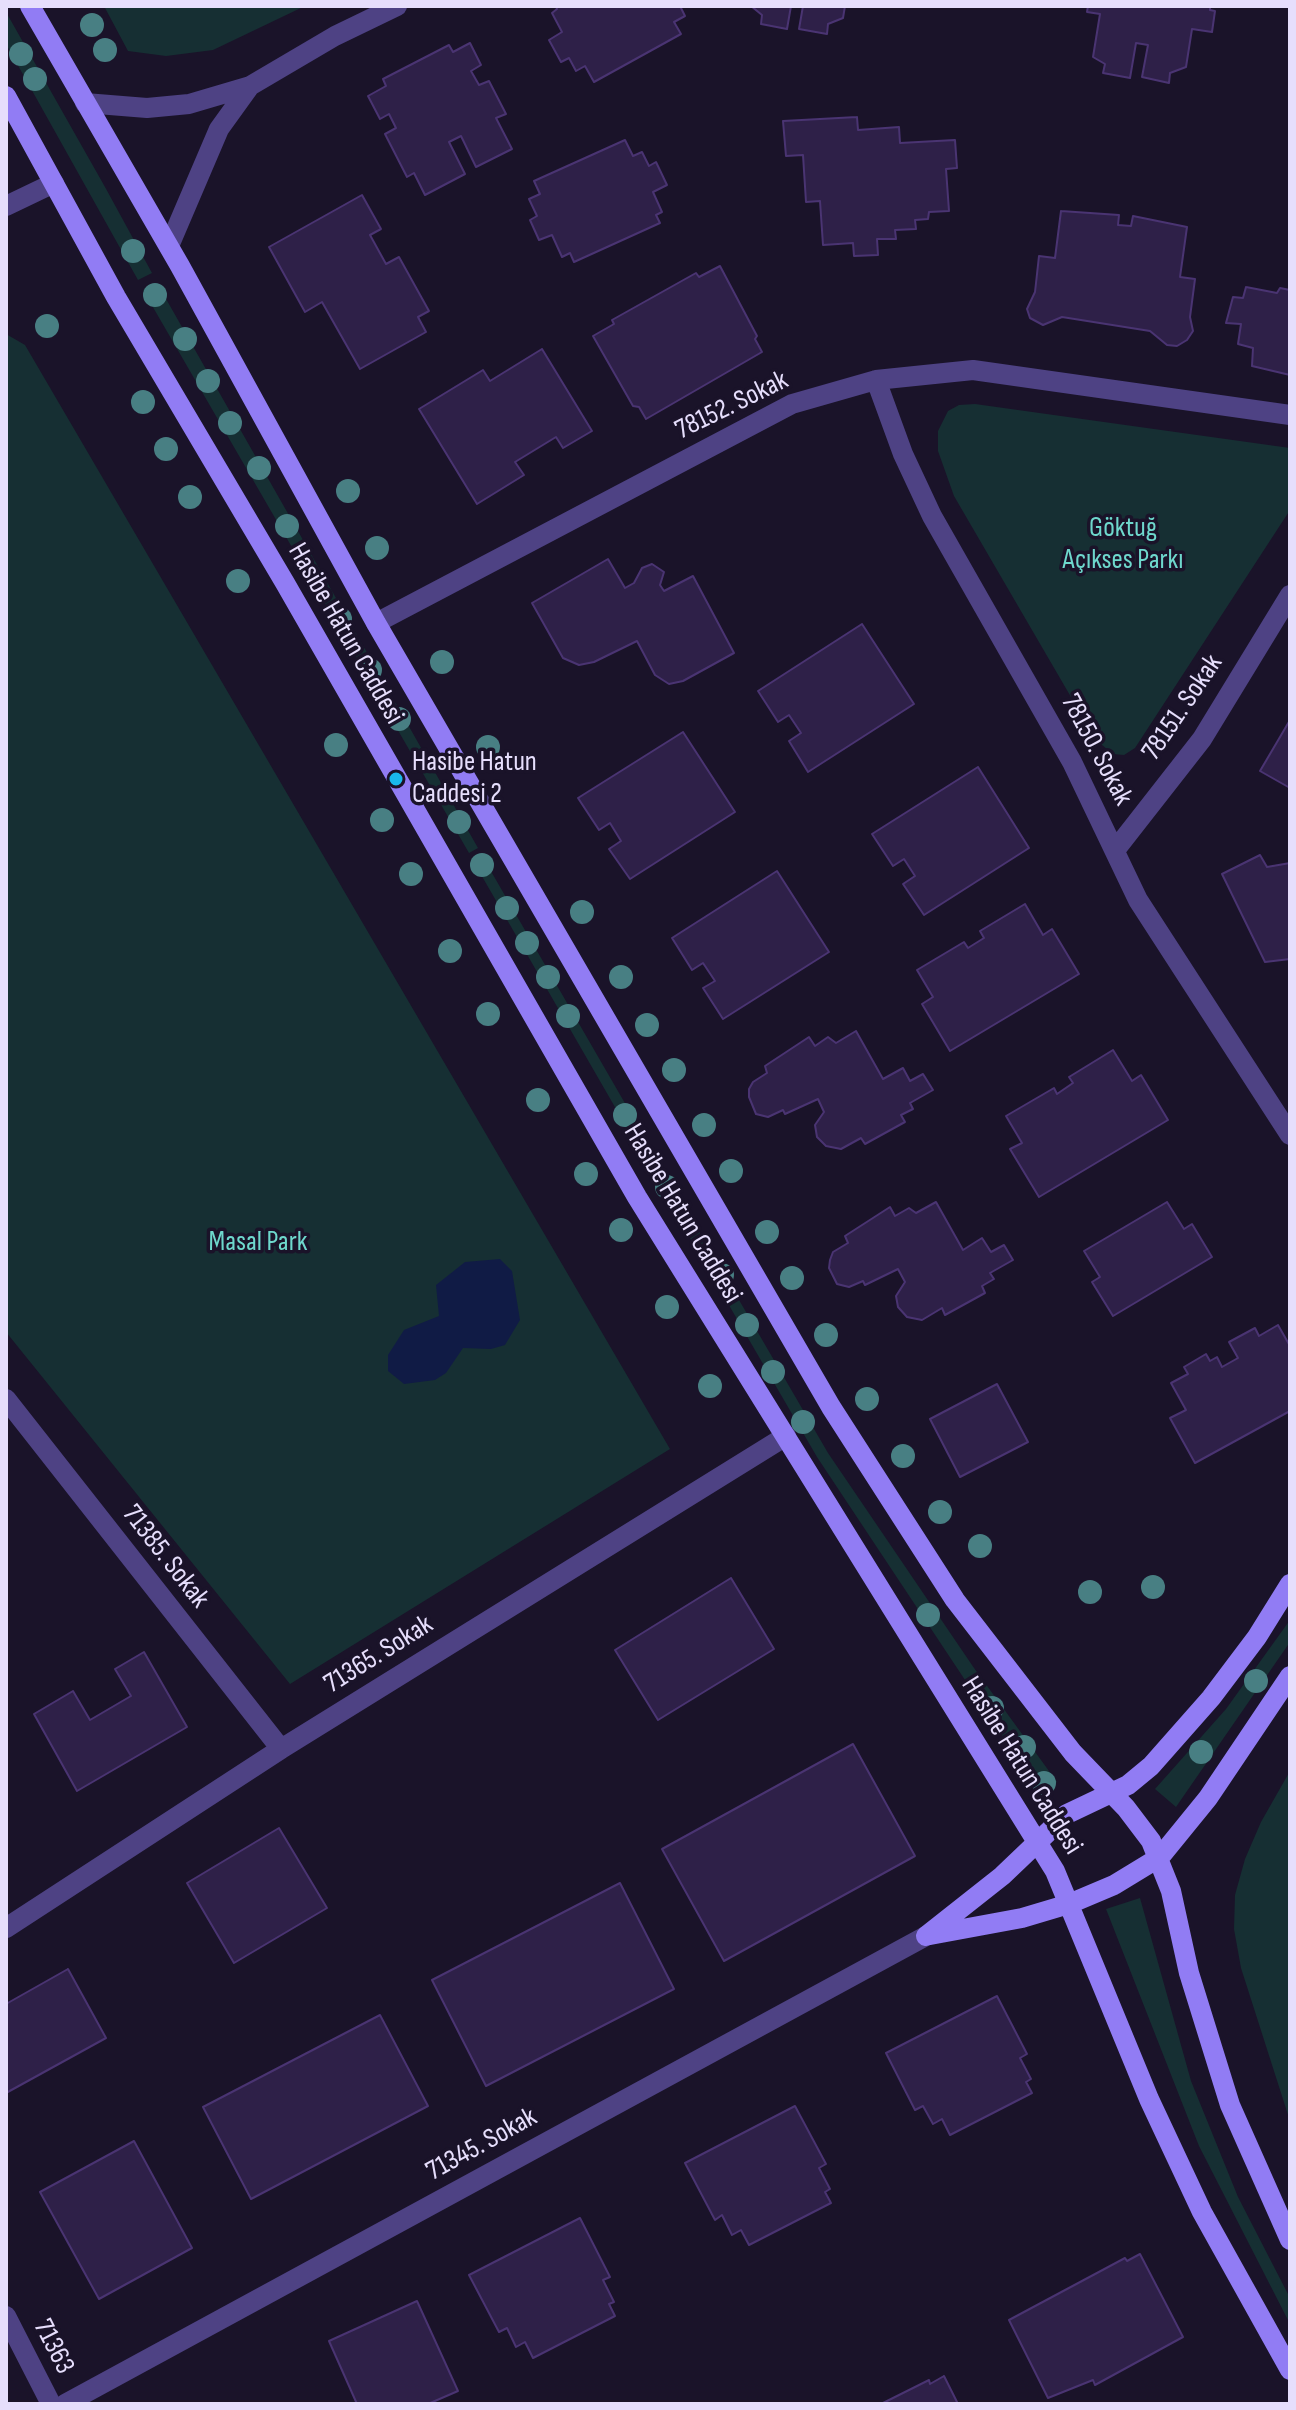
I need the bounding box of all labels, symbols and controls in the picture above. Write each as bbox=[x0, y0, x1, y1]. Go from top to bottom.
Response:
street label: 78152. Sokak bbox=[670, 364, 794, 448]
park label: Göktuğ Açıkses Parkı bbox=[1063, 512, 1183, 578]
street label: Hasibe Hatun Caddesi bbox=[280, 538, 410, 730]
street label: 78151. Sokak bbox=[1135, 649, 1231, 767]
street label: 78150. Sokak bbox=[1053, 688, 1139, 812]
place label: Hasibe Hatun Caddesi 2 bbox=[412, 746, 537, 812]
marker: Hasibe Hatun Caddesi 2 bbox=[387, 770, 405, 788]
street label: Hasibe Hatun Caddesi bbox=[615, 1118, 749, 1310]
park label: Masal Park bbox=[209, 1226, 307, 1260]
street label: 71385. Sokak bbox=[114, 1499, 216, 1615]
street label: 71365. Sokak bbox=[318, 1608, 440, 1702]
street label: Hasibe Hatun Caddesi bbox=[953, 1671, 1089, 1861]
street label: 71345. Sokak bbox=[421, 2101, 543, 2189]
street label: 71363 bbox=[25, 2314, 81, 2380]

